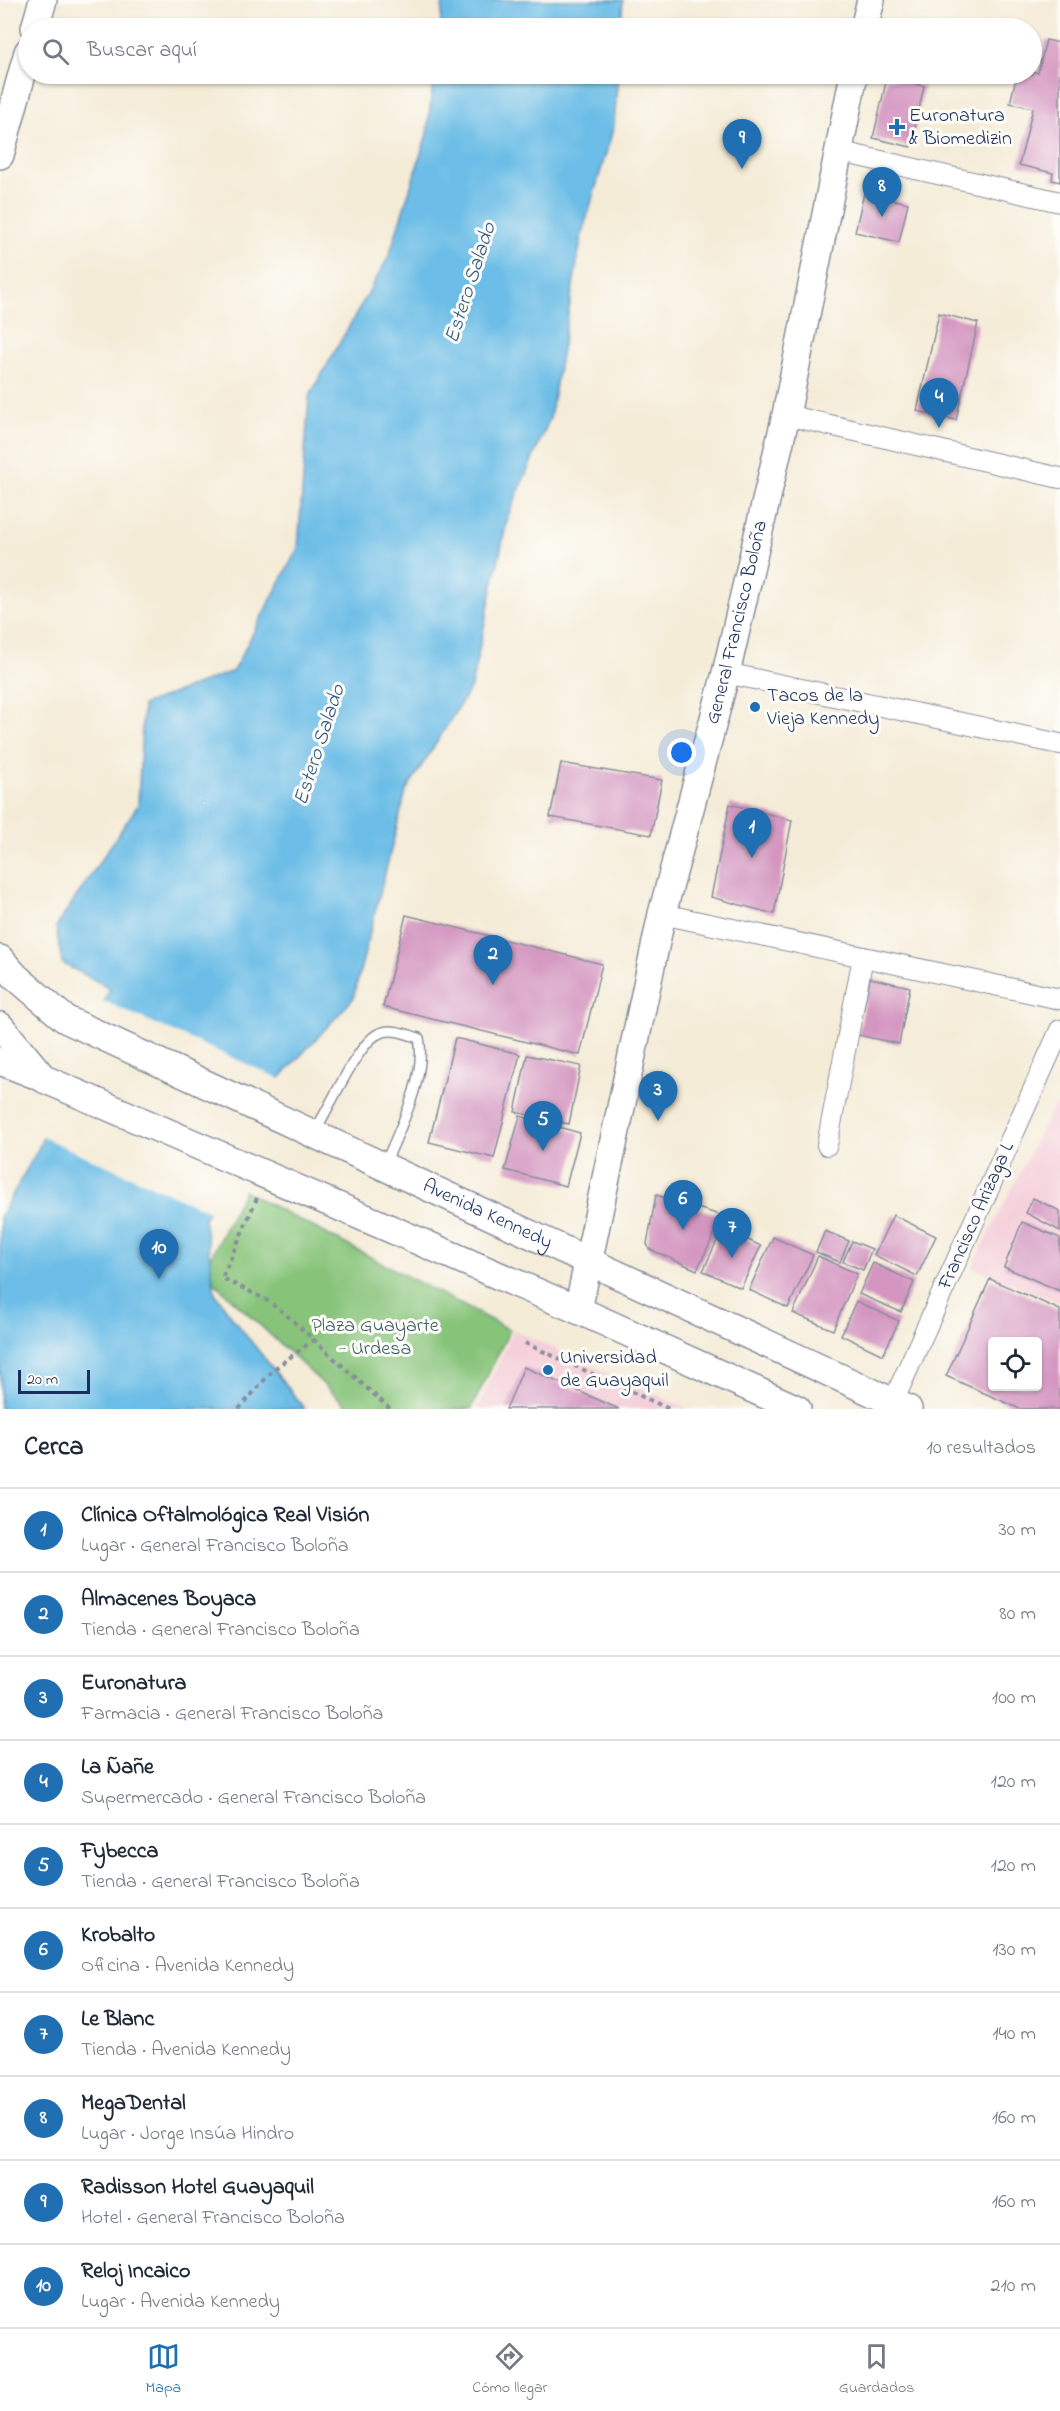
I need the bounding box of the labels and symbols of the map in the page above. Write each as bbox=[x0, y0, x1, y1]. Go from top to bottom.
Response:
place label: Euronatura & Biomedizin bbox=[909, 102, 1012, 154]
pin: 9 bbox=[722, 120, 762, 169]
marker: Euronatura & Biomedizin bbox=[890, 120, 904, 134]
pin: 8 bbox=[862, 168, 902, 217]
water label: Estero Salado bbox=[437, 218, 505, 347]
pin: 4 bbox=[920, 378, 958, 428]
street label: General Francisco Boloña bbox=[699, 518, 776, 728]
water label: Estero Salado bbox=[286, 680, 354, 809]
place label: Tacos de la Vieja Kennedy bbox=[766, 682, 879, 734]
marker: Tacos de la Vieja Kennedy bbox=[748, 700, 762, 714]
your location bbox=[667, 738, 696, 767]
pin: 1 bbox=[732, 808, 771, 858]
pin: 2 bbox=[474, 936, 512, 985]
pin: 3 bbox=[638, 1072, 678, 1121]
pin: 5 bbox=[524, 1102, 562, 1151]
street label: Francisco Arizaga L bbox=[931, 1137, 1024, 1296]
street label: Avenida Kennedy bbox=[418, 1172, 557, 1257]
pin: 6 bbox=[664, 1180, 702, 1230]
pin: 7 bbox=[712, 1208, 752, 1258]
pin: 10 bbox=[140, 1230, 178, 1279]
park label: Plaza Guayarte - Urdesa bbox=[311, 1312, 439, 1364]
place label: Universidad de Guayaquil bbox=[560, 1344, 669, 1396]
marker: Universidad de Guayaquil bbox=[541, 1363, 555, 1377]
scale bar bbox=[18, 1367, 90, 1394]

